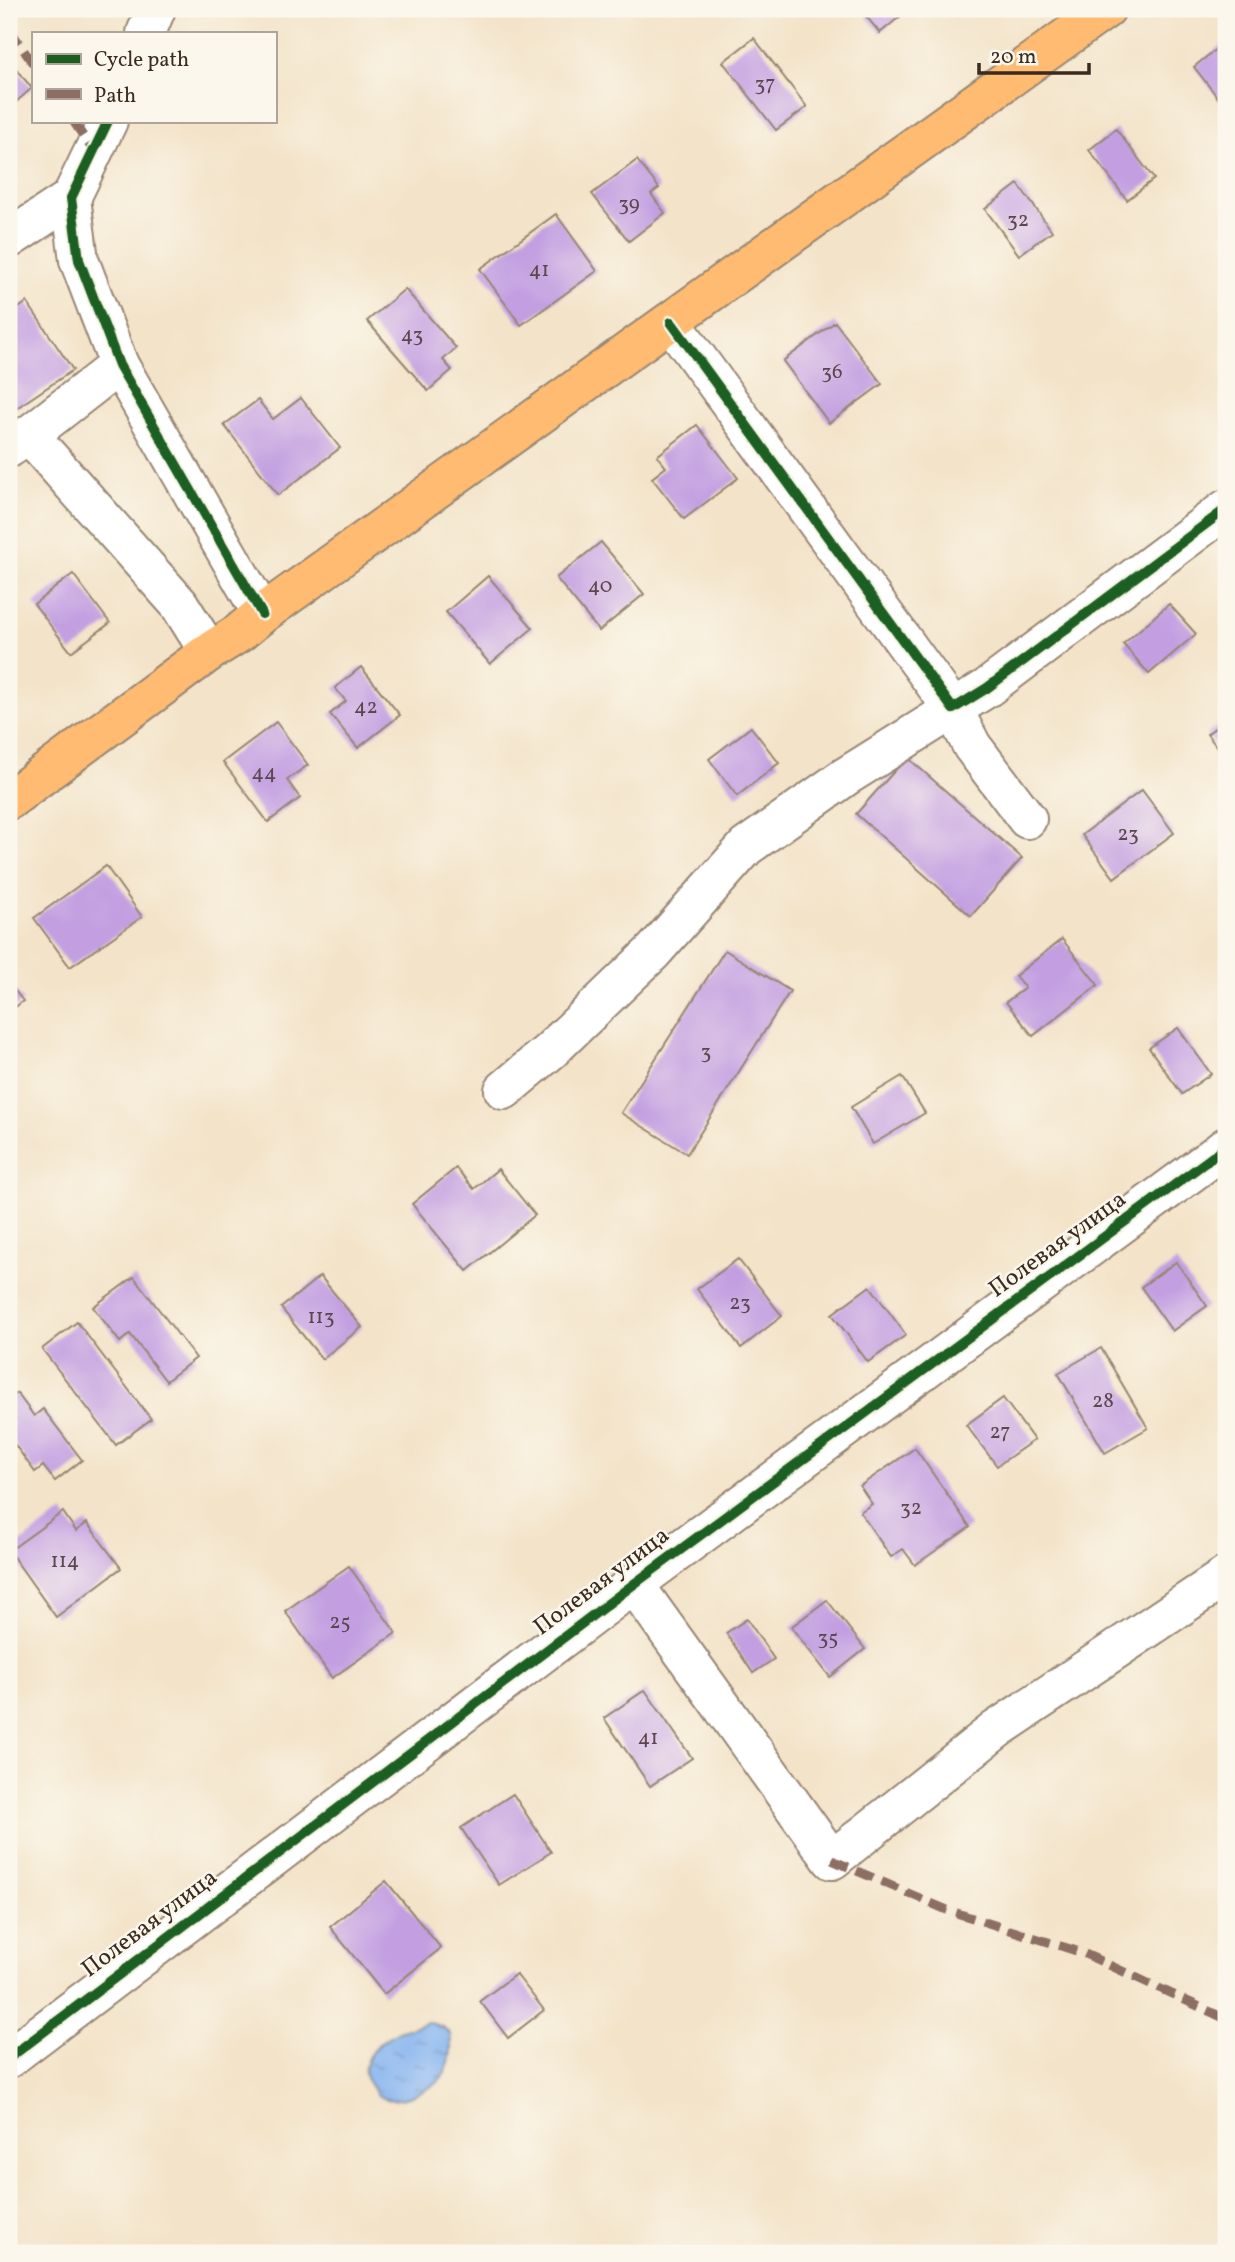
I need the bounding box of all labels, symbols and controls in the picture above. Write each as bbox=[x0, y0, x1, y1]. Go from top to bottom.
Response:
legend bbox=[32, 32, 276, 122]
scale bar bbox=[979, 32, 1090, 76]
text: 20 m bbox=[990, 43, 1036, 72]
text: Cycle path bbox=[94, 46, 189, 75]
house number: 37 bbox=[755, 70, 775, 99]
text: Path bbox=[94, 82, 136, 111]
house number: 39 bbox=[618, 190, 640, 219]
house number: 32 bbox=[1007, 206, 1029, 235]
house number: 41 bbox=[529, 256, 549, 285]
house number: 43 bbox=[401, 321, 423, 350]
house number: 36 bbox=[821, 358, 843, 387]
house number: 40 bbox=[588, 572, 612, 601]
house number: 42 bbox=[354, 693, 378, 722]
house number: 44 bbox=[251, 759, 277, 788]
house number: 23 bbox=[1117, 820, 1139, 849]
house number: 3 bbox=[701, 1038, 711, 1067]
street label: Полевая улица bbox=[982, 1183, 1134, 1307]
house number: 23 bbox=[729, 1289, 751, 1318]
house number: 113 bbox=[307, 1303, 335, 1332]
house number: 28 bbox=[1092, 1387, 1114, 1416]
house number: 27 bbox=[990, 1418, 1010, 1447]
house number: 32 bbox=[900, 1494, 922, 1523]
street label: Полевая улица bbox=[527, 1520, 677, 1644]
house number: 114 bbox=[51, 1547, 79, 1576]
house number: 25 bbox=[329, 1608, 351, 1637]
house number: 35 bbox=[818, 1624, 838, 1653]
house number: 41 bbox=[638, 1724, 658, 1753]
street label: Полевая улица bbox=[75, 1862, 225, 1986]

